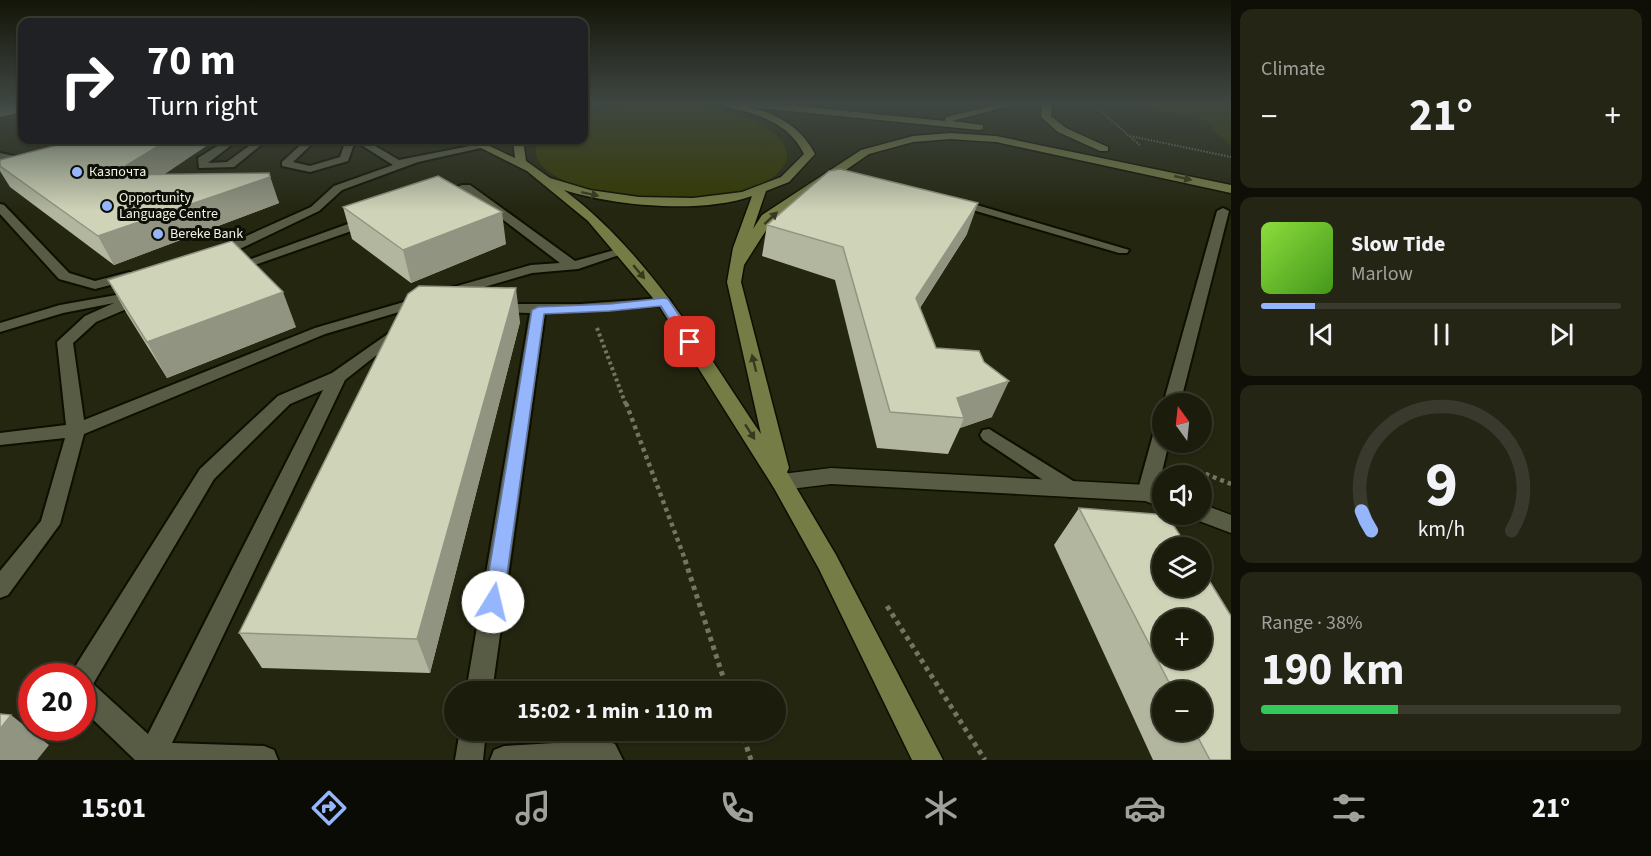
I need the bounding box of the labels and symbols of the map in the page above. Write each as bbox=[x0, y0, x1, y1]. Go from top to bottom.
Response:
place label: Казпочта bbox=[89, 162, 146, 182]
marker: Казпочта bbox=[70, 165, 84, 179]
one-way arrow bbox=[1173, 174, 1192, 183]
place label: Opportunity Language Centre bbox=[119, 188, 218, 224]
one-way arrow bbox=[581, 190, 600, 199]
marker: Opportunity Language Centre bbox=[100, 199, 114, 213]
one-way arrow bbox=[763, 211, 778, 225]
place label: Bereke Bank bbox=[170, 224, 243, 244]
marker: Bereke Bank bbox=[151, 227, 165, 241]
one-way arrow bbox=[632, 264, 645, 280]
pin bbox=[664, 316, 715, 367]
one-way arrow bbox=[748, 354, 758, 373]
north arrow bbox=[1152, 393, 1212, 453]
one-way arrow bbox=[744, 424, 755, 440]
position arrow bbox=[461, 570, 525, 634]
speed limit sign: 20 bbox=[18, 663, 96, 741]

